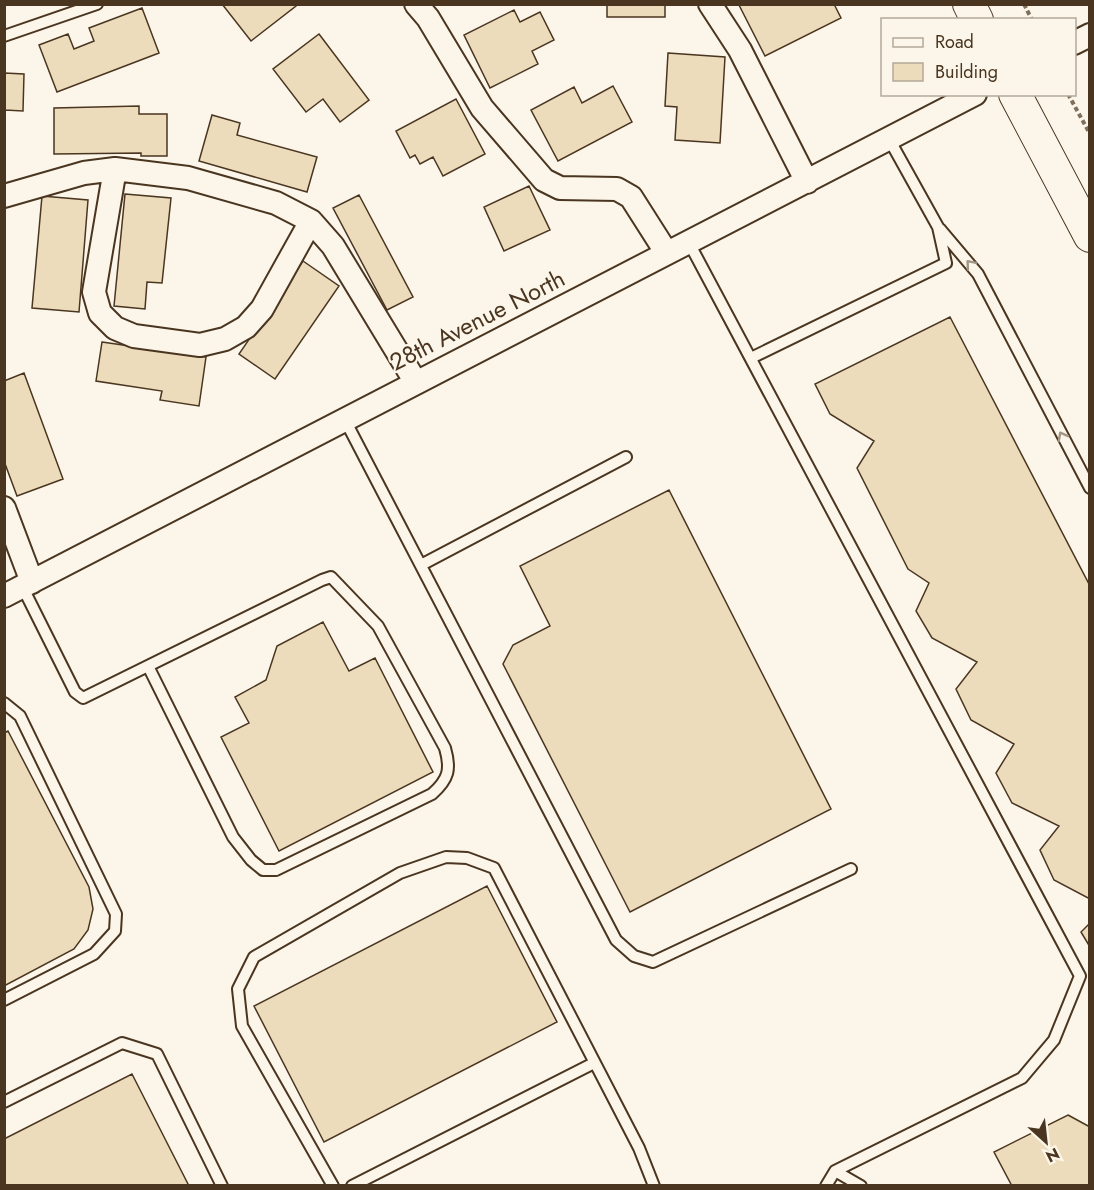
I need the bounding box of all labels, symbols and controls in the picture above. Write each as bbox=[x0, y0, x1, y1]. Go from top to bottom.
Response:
legend bbox=[881, 18, 1076, 96]
text: Road bbox=[935, 29, 974, 55]
text: Building bbox=[935, 59, 998, 85]
one-way arrow bbox=[966, 260, 977, 271]
street label: 28th Avenue North bbox=[383, 261, 571, 379]
one-way arrow bbox=[1058, 431, 1070, 442]
north arrow bbox=[1016, 1112, 1076, 1172]
text: N bbox=[1042, 1142, 1063, 1168]

